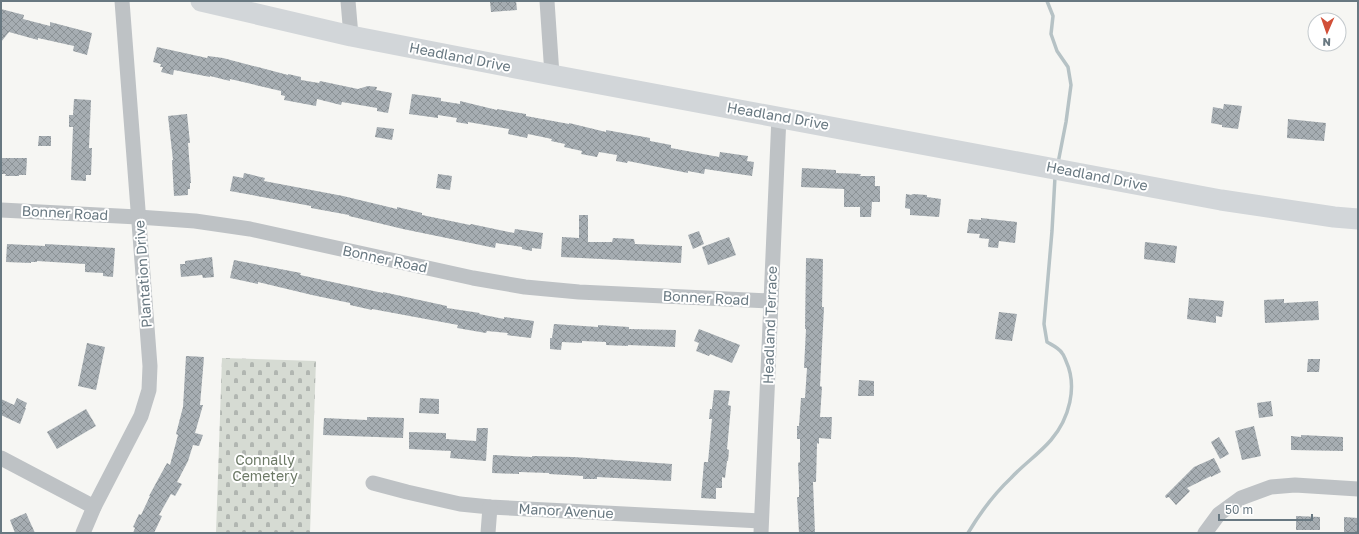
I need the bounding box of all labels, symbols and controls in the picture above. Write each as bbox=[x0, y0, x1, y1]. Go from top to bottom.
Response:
north arrow bbox=[1307, 12, 1347, 52]
text: N bbox=[1322, 36, 1331, 49]
street label: Headland Drive bbox=[408, 38, 512, 75]
street label: Headland Drive bbox=[726, 98, 830, 133]
street label: Headland Drive bbox=[1045, 157, 1149, 194]
street label: Bonner Road bbox=[21, 202, 109, 223]
street label: Plantation Drive bbox=[130, 220, 155, 328]
street label: Bonner Road bbox=[341, 241, 429, 276]
street label: Headland Terrace bbox=[759, 266, 780, 384]
street label: Bonner Road bbox=[662, 287, 750, 308]
park label: Connally Cemetery bbox=[232, 451, 298, 484]
scale bar bbox=[1219, 496, 1312, 522]
street label: Manor Avenue bbox=[518, 500, 614, 521]
text: 50 m bbox=[1225, 502, 1253, 517]

